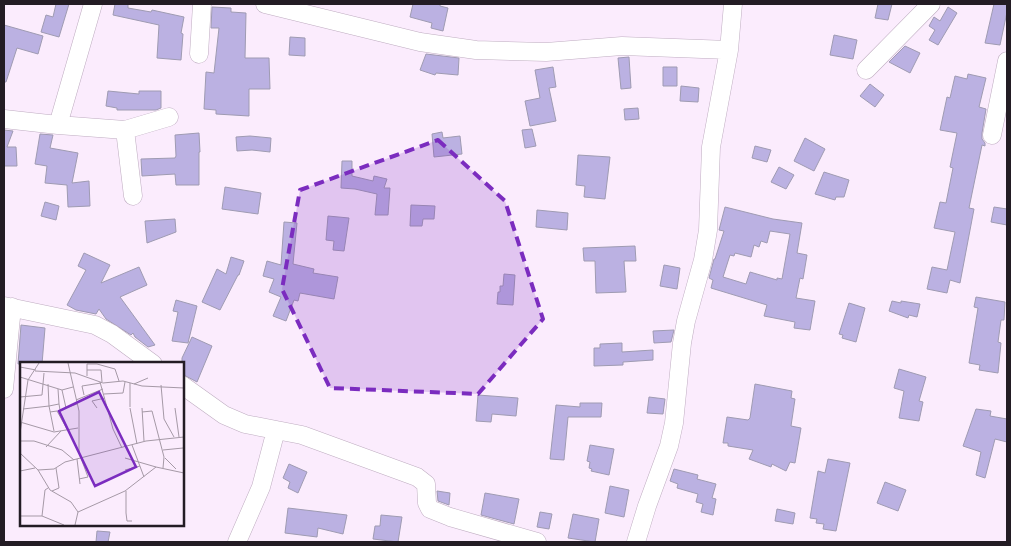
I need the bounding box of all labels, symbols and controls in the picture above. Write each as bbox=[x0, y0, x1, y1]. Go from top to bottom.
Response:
inset map bbox=[20, 362, 184, 526]

